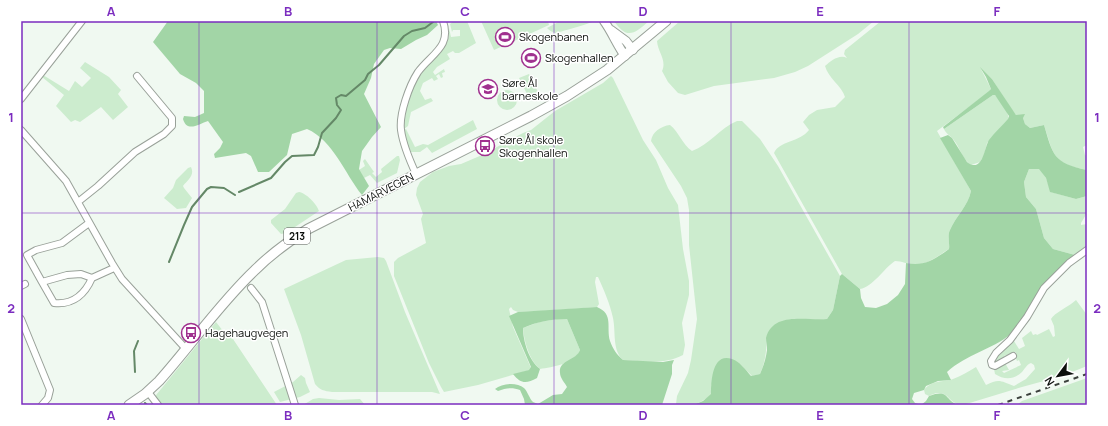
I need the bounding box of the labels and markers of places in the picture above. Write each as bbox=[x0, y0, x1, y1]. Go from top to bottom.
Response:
sports icon: Skogenbanen bbox=[494, 26, 516, 48]
place label: Skogenbanen bbox=[519, 29, 589, 44]
sports icon: Skogenhallen bbox=[520, 47, 542, 69]
place label: Skogenhallen bbox=[545, 50, 614, 65]
place label: Søre Ål barneskole bbox=[502, 75, 559, 103]
school or university icon: Søre Ål barneskole bbox=[477, 78, 499, 100]
place label: Søre Ål skole Skogenhallen bbox=[499, 132, 568, 160]
bus stop icon: Søre Ål skole Skogenhallen bbox=[474, 135, 496, 157]
bus stop icon: Hagehaugvegen bbox=[180, 322, 202, 344]
place label: Hagehaugvegen bbox=[205, 325, 288, 340]

